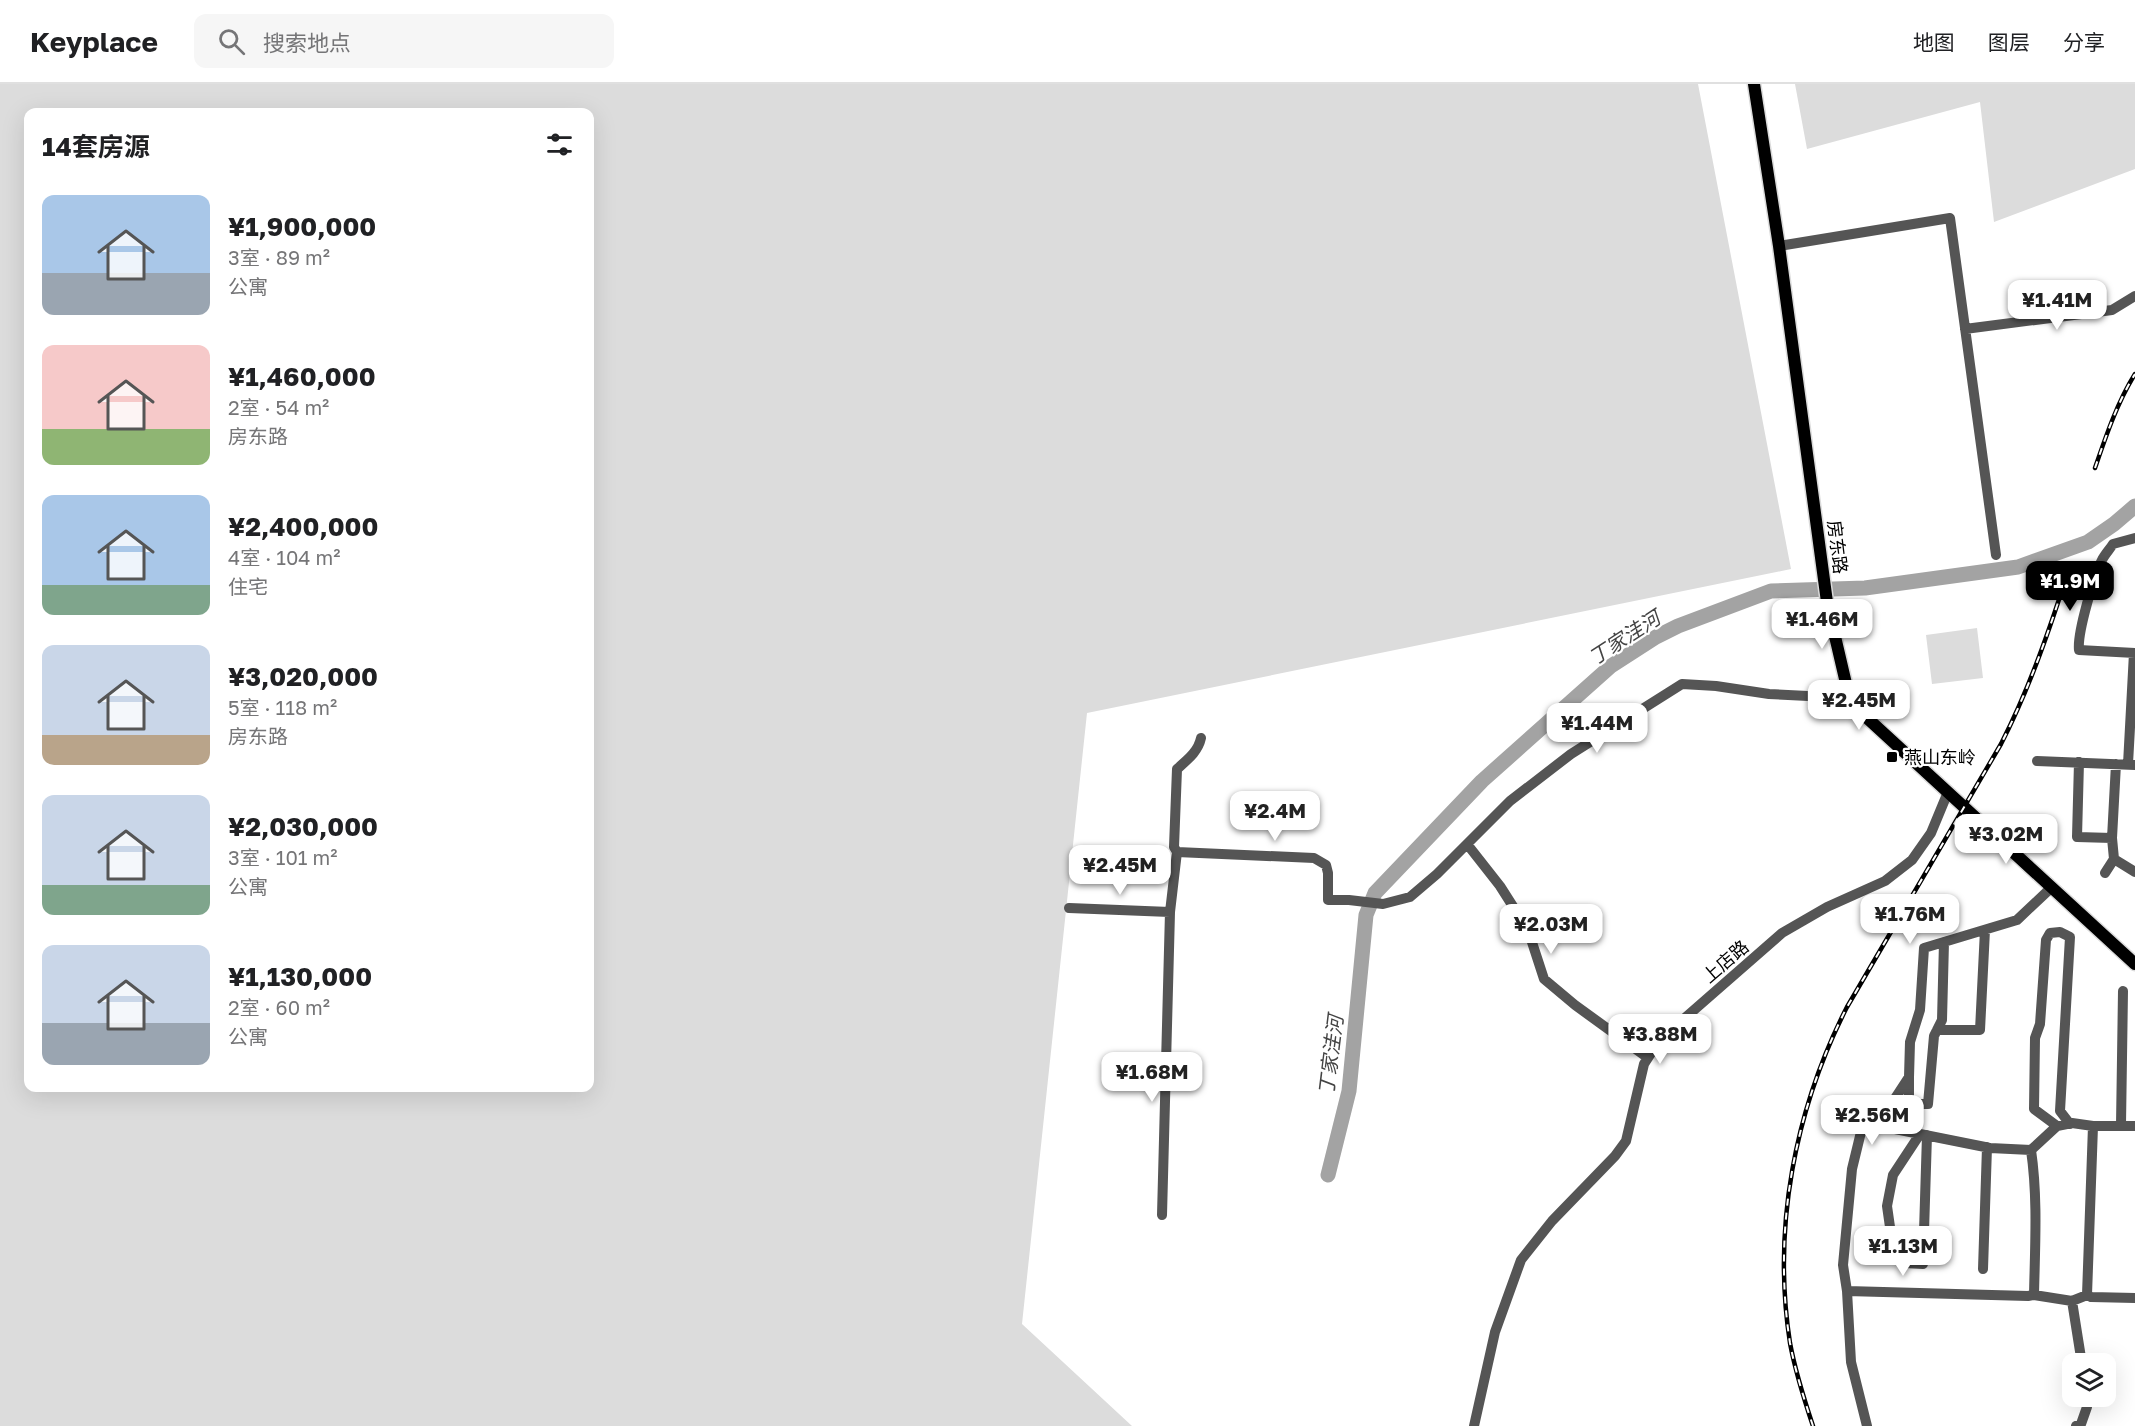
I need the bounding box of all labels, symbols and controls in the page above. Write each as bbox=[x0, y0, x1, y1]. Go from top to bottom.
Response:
search box bbox=[194, 14, 614, 68]
text: Keyplace bbox=[30, 25, 158, 58]
icon: search bbox=[215, 25, 248, 58]
text: 搜索地点 bbox=[263, 29, 351, 56]
text: 地图 bbox=[1913, 29, 1955, 55]
text: 图层 bbox=[1988, 29, 2030, 55]
text: 分享 bbox=[2063, 29, 2105, 55]
icon: filters bbox=[543, 128, 576, 161]
text: 14套房源 bbox=[42, 131, 150, 162]
text: ¥1,900,000 bbox=[228, 211, 376, 242]
icon: home bbox=[90, 219, 162, 291]
text: 3室 · 89 m² bbox=[228, 245, 330, 269]
text: 公寓 bbox=[228, 274, 268, 298]
pin: ¥1.41M bbox=[2008, 280, 2106, 331]
text: ¥1.41M bbox=[2022, 287, 2092, 311]
text: ¥1,460,000 bbox=[228, 361, 376, 392]
icon: home bbox=[90, 369, 162, 441]
text: 2室 · 54 m² bbox=[228, 395, 329, 419]
text: 房东路 bbox=[228, 424, 288, 448]
text: ¥2,400,000 bbox=[228, 511, 378, 542]
icon: home bbox=[90, 519, 162, 591]
street label: 房东路 bbox=[1824, 519, 1852, 575]
text: 4室 · 104 m² bbox=[228, 545, 340, 569]
pin: ¥1.9M bbox=[2028, 561, 2112, 612]
text: ¥1.9M bbox=[2040, 568, 2100, 592]
text: 住宅 bbox=[228, 574, 268, 598]
pin: ¥1.46M bbox=[1773, 599, 1871, 650]
water label: 丁家洼河 bbox=[1584, 603, 1667, 669]
text: ¥1.46M bbox=[1786, 606, 1858, 630]
text: ¥3,020,000 bbox=[228, 661, 378, 692]
icon: home bbox=[90, 669, 162, 741]
pin: ¥2.45M bbox=[1810, 680, 1908, 731]
text: ¥2.45M bbox=[1822, 687, 1896, 711]
text: 5室 · 118 m² bbox=[228, 695, 337, 719]
pin: ¥1.44M bbox=[1548, 703, 1646, 754]
text: ¥1.44M bbox=[1561, 710, 1633, 734]
text: 房东路 bbox=[228, 724, 288, 748]
place label: 燕山东岭 bbox=[1904, 746, 1976, 768]
marker: 燕山东岭 bbox=[1885, 750, 1899, 764]
pin: ¥2.4M bbox=[1233, 791, 1317, 842]
text: ¥2.4M bbox=[1244, 798, 1306, 822]
text: ¥2,030,000 bbox=[228, 811, 378, 842]
pin: ¥3.02M bbox=[1957, 814, 2055, 865]
icon: home bbox=[90, 819, 162, 891]
text: ¥3.02M bbox=[1969, 821, 2043, 845]
text: 3室 · 101 m² bbox=[228, 845, 337, 869]
pin: ¥2.45M bbox=[1071, 845, 1169, 896]
text: ¥2.45M bbox=[1083, 852, 1157, 876]
text: 公寓 bbox=[228, 874, 268, 898]
pin: ¥1.76M bbox=[1861, 894, 1959, 945]
text: ¥1.76M bbox=[1874, 901, 1946, 925]
pin: ¥2.03M bbox=[1502, 904, 1600, 955]
text: ¥2.03M bbox=[1514, 911, 1588, 935]
street label: 上店路 bbox=[1697, 935, 1753, 987]
text: ¥1,130,000 bbox=[228, 961, 372, 992]
icon: home bbox=[90, 969, 162, 1041]
text: 2室 · 60 m² bbox=[228, 995, 330, 1019]
water label: 丁家洼河 bbox=[1313, 1010, 1347, 1096]
pin: ¥3.88M bbox=[1611, 1014, 1709, 1065]
text: ¥3.88M bbox=[1622, 1021, 1698, 1045]
text: 公寓 bbox=[228, 1024, 268, 1048]
pin: ¥1.68M bbox=[1103, 1052, 1201, 1103]
text: ¥1.68M bbox=[1115, 1059, 1189, 1083]
pin: ¥2.56M bbox=[1823, 1095, 1921, 1146]
text: ¥2.56M bbox=[1835, 1102, 1909, 1126]
pin: ¥1.13M bbox=[1854, 1226, 1952, 1277]
text: ¥1.13M bbox=[1868, 1233, 1938, 1257]
map controls bbox=[2062, 1353, 2116, 1407]
button: layers bbox=[2062, 1353, 2116, 1407]

